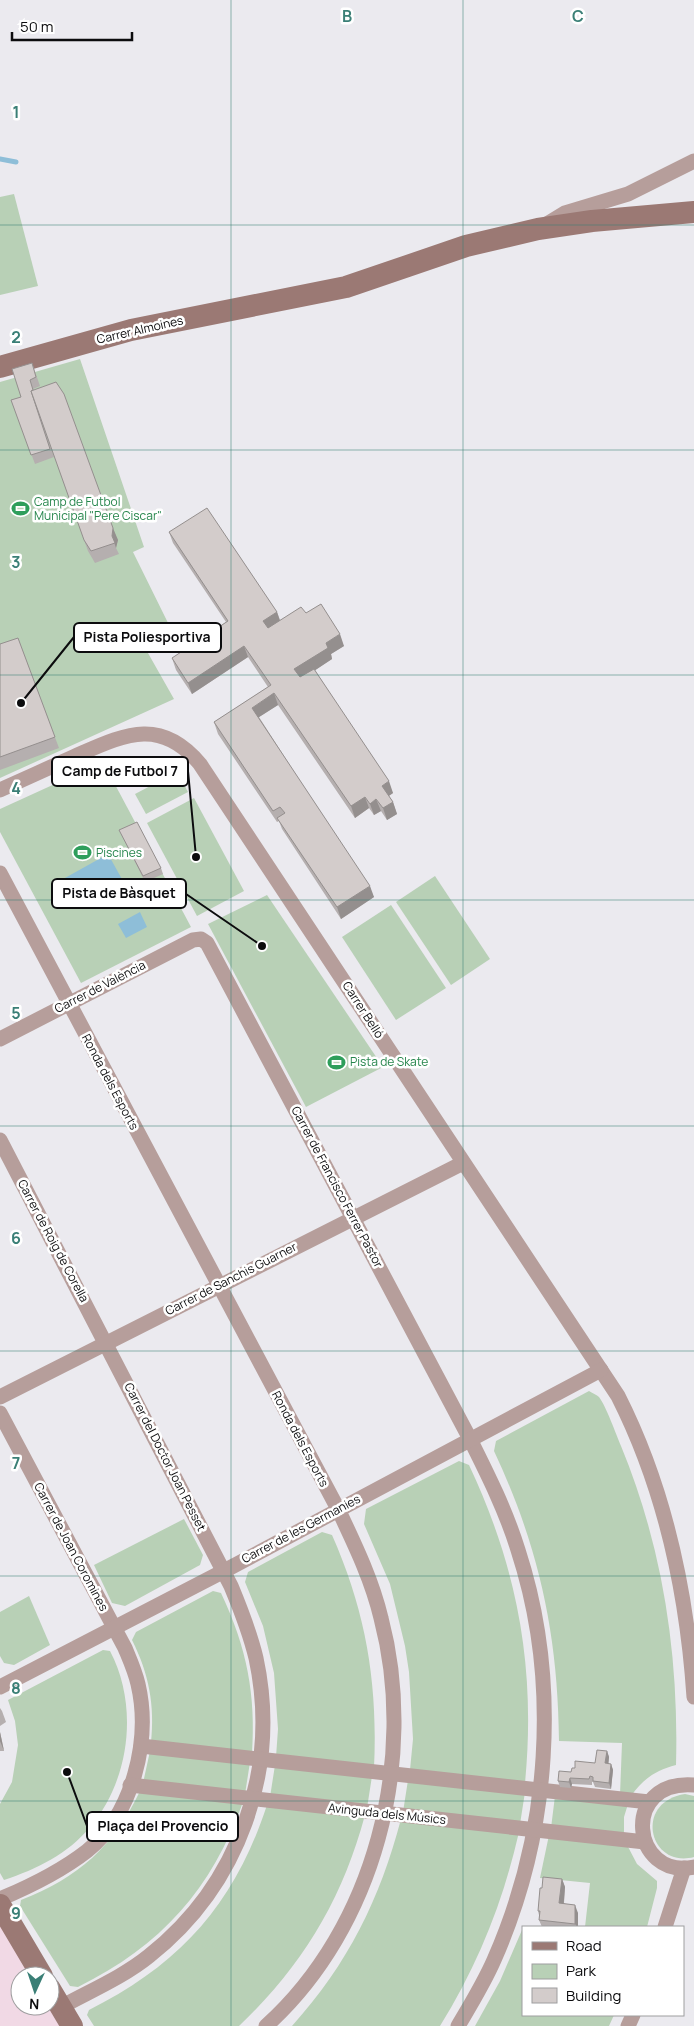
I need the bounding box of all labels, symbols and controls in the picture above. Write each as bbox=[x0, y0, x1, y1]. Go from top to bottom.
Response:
text: B bbox=[342, 5, 352, 27]
text: C bbox=[572, 5, 584, 27]
scale bar bbox=[12, 10, 132, 42]
text: 50 m bbox=[20, 16, 54, 37]
text: 1 bbox=[12, 101, 20, 123]
street label: Carrer Almoines bbox=[95, 311, 185, 348]
text: 2 bbox=[11, 326, 21, 348]
place label: Camp de Futbol Municipal "Pere Ciscar" bbox=[34, 493, 162, 524]
sports icon: Camp de Futbol Municipal "Pere Ciscar" bbox=[10, 499, 30, 519]
text: 3 bbox=[11, 551, 21, 573]
callout: Pista Poliesportiva bbox=[74, 623, 221, 652]
text: Pista Poliesportiva bbox=[84, 627, 210, 646]
callout: Camp de Futbol 7 bbox=[52, 757, 188, 786]
text: Camp de Futbol 7 bbox=[62, 761, 178, 780]
text: 4 bbox=[11, 777, 21, 799]
sports icon: Piscines bbox=[72, 843, 92, 863]
place label: Piscines bbox=[96, 844, 142, 861]
callout: Pista de Bàsquet bbox=[52, 879, 186, 908]
text: Pista de Bàsquet bbox=[62, 883, 176, 902]
street label: Carrer de València bbox=[51, 956, 148, 1017]
street label: Carrer Belló bbox=[339, 978, 388, 1041]
text: 5 bbox=[11, 1002, 21, 1024]
street label: Ronda dels Esports bbox=[78, 1031, 143, 1133]
sports icon: Pista de Skate bbox=[326, 1052, 346, 1072]
place label: Pista de Skate bbox=[350, 1053, 428, 1070]
street label: Carrer de Francisco Ferrer Pastor bbox=[288, 1103, 388, 1271]
street label: Carrer de Roig de Corella bbox=[14, 1176, 93, 1305]
text: 6 bbox=[11, 1227, 21, 1249]
street label: Carrer de Sanchis Guarner bbox=[162, 1238, 300, 1319]
street label: Carrer del Doctor Joan Pesset bbox=[121, 1380, 210, 1534]
street label: Ronda dels Esports bbox=[268, 1388, 333, 1490]
text: 7 bbox=[12, 1452, 20, 1474]
street label: Carrer de Joan Coromines bbox=[30, 1480, 113, 1614]
street label: Carrer de les Germanies bbox=[238, 1490, 363, 1567]
text: 8 bbox=[11, 1677, 21, 1699]
street label: Avinguda dels Músics bbox=[327, 1799, 447, 1828]
callout: Plaça del Provencio bbox=[87, 1812, 238, 1841]
text: Plaça del Provencio bbox=[97, 1816, 229, 1835]
text: 9 bbox=[11, 1902, 21, 1924]
legend bbox=[522, 1926, 684, 2016]
text: Road bbox=[566, 1935, 602, 1956]
text: Park bbox=[566, 1960, 596, 1981]
north arrow bbox=[10, 1966, 60, 2016]
text: Building bbox=[566, 1985, 621, 2006]
text: N bbox=[29, 1995, 40, 2014]

